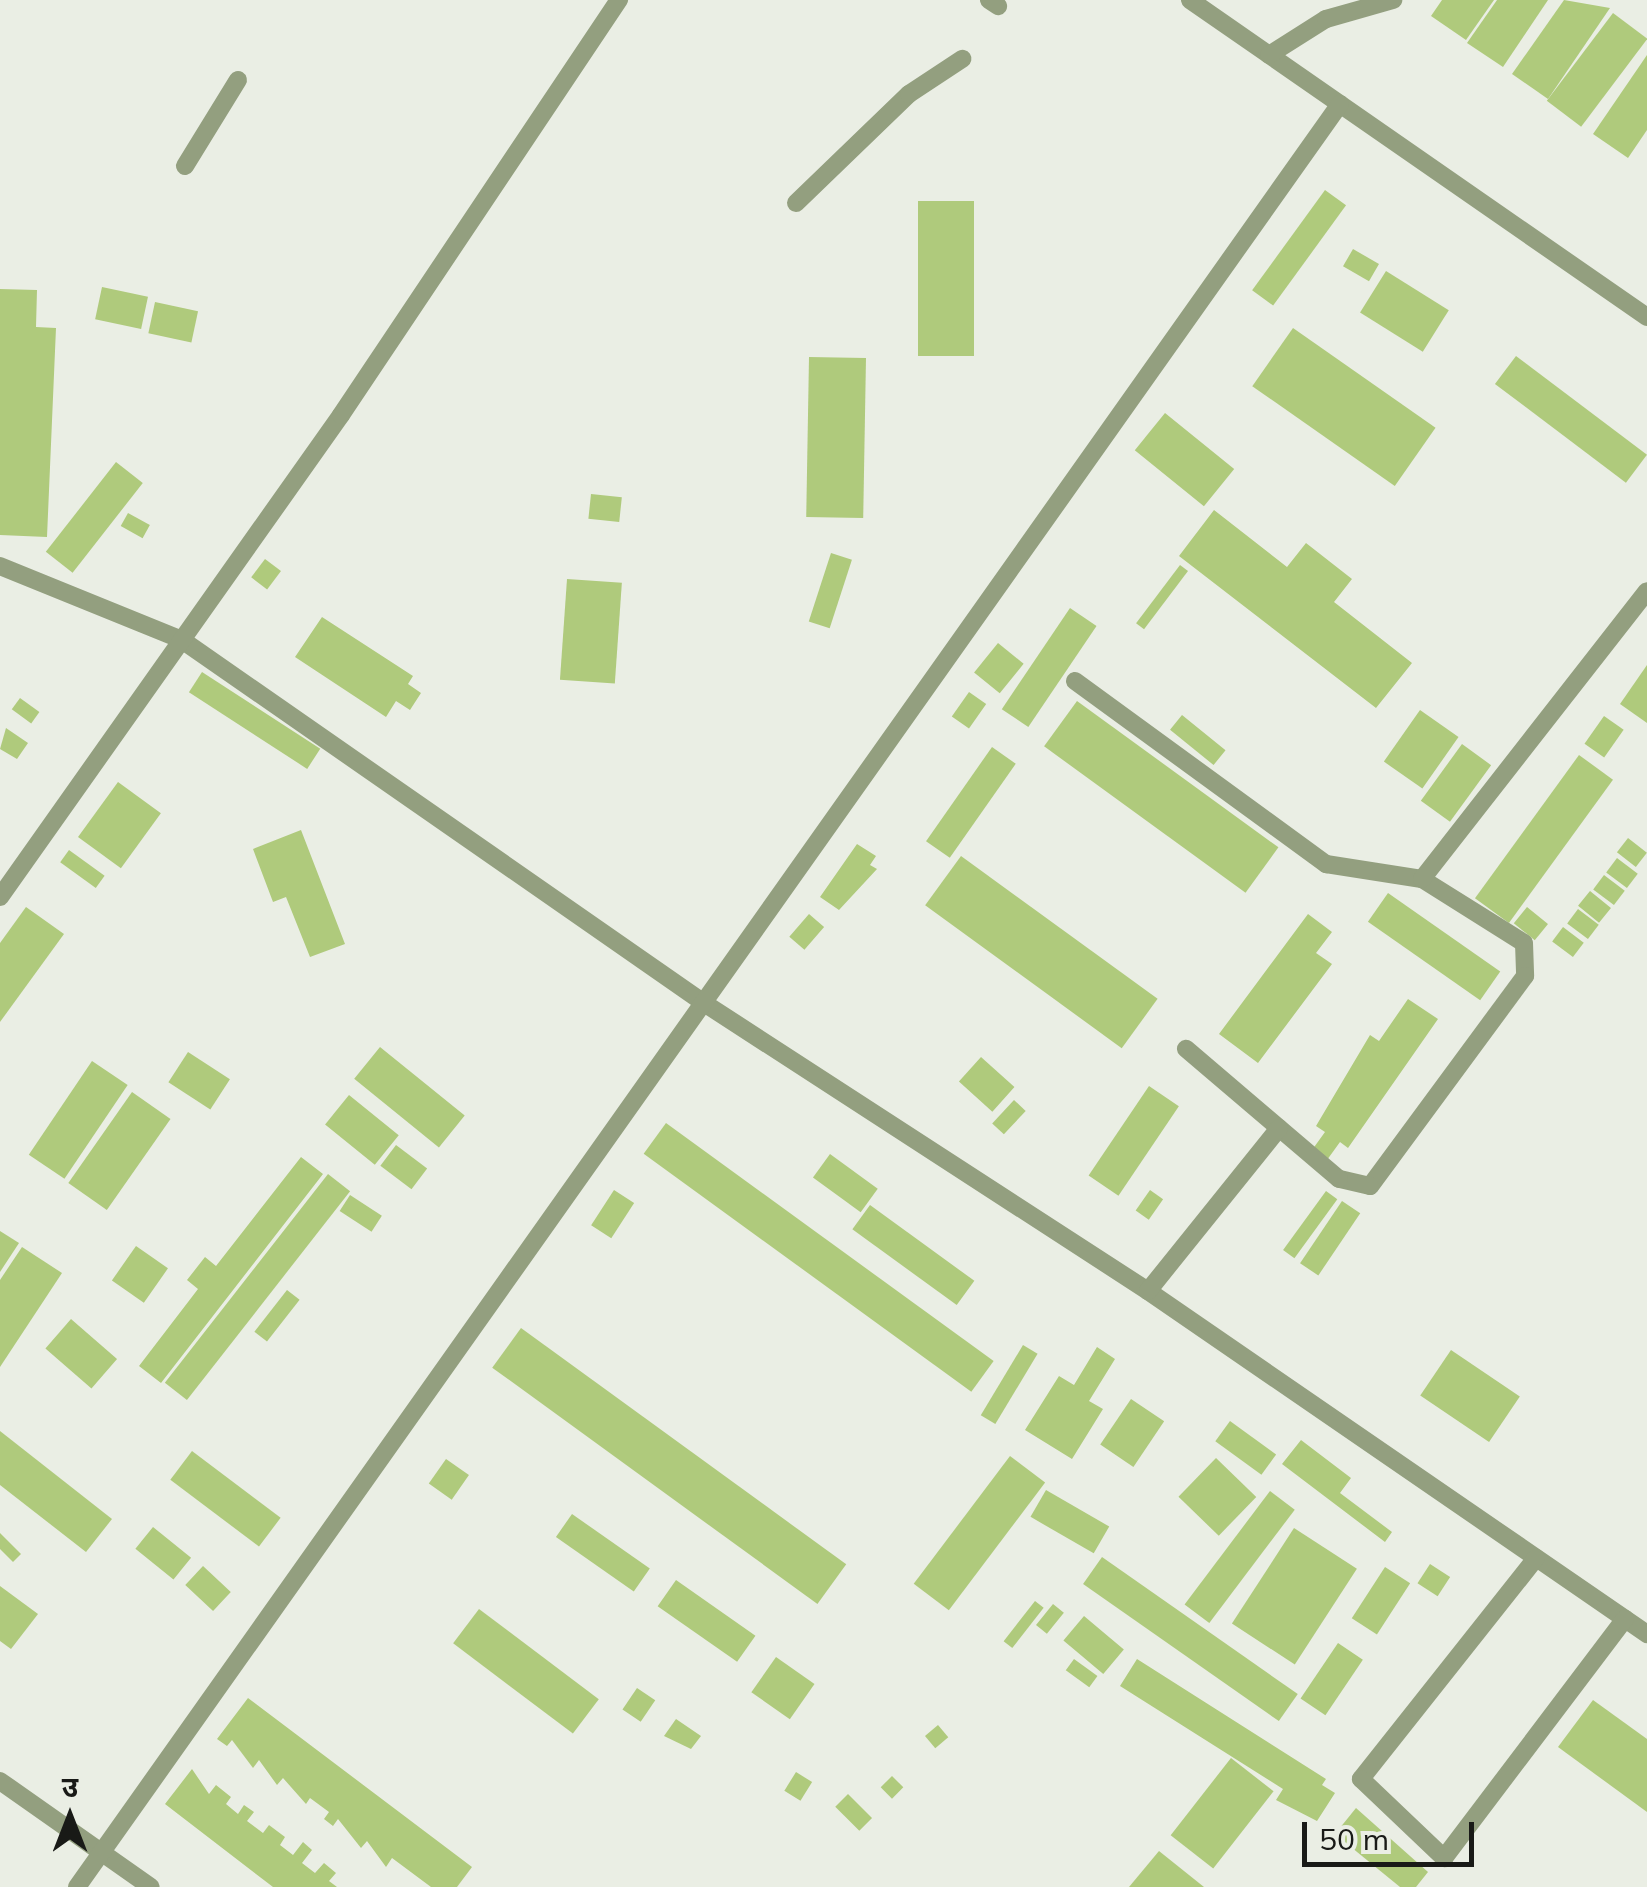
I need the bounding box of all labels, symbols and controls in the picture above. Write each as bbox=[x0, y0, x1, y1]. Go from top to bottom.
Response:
north arrow bbox=[20, 1767, 120, 1867]
text: उ bbox=[62, 1769, 78, 1804]
scale bar bbox=[1307, 1802, 1480, 1864]
text: 50 m bbox=[1319, 1820, 1389, 1858]

